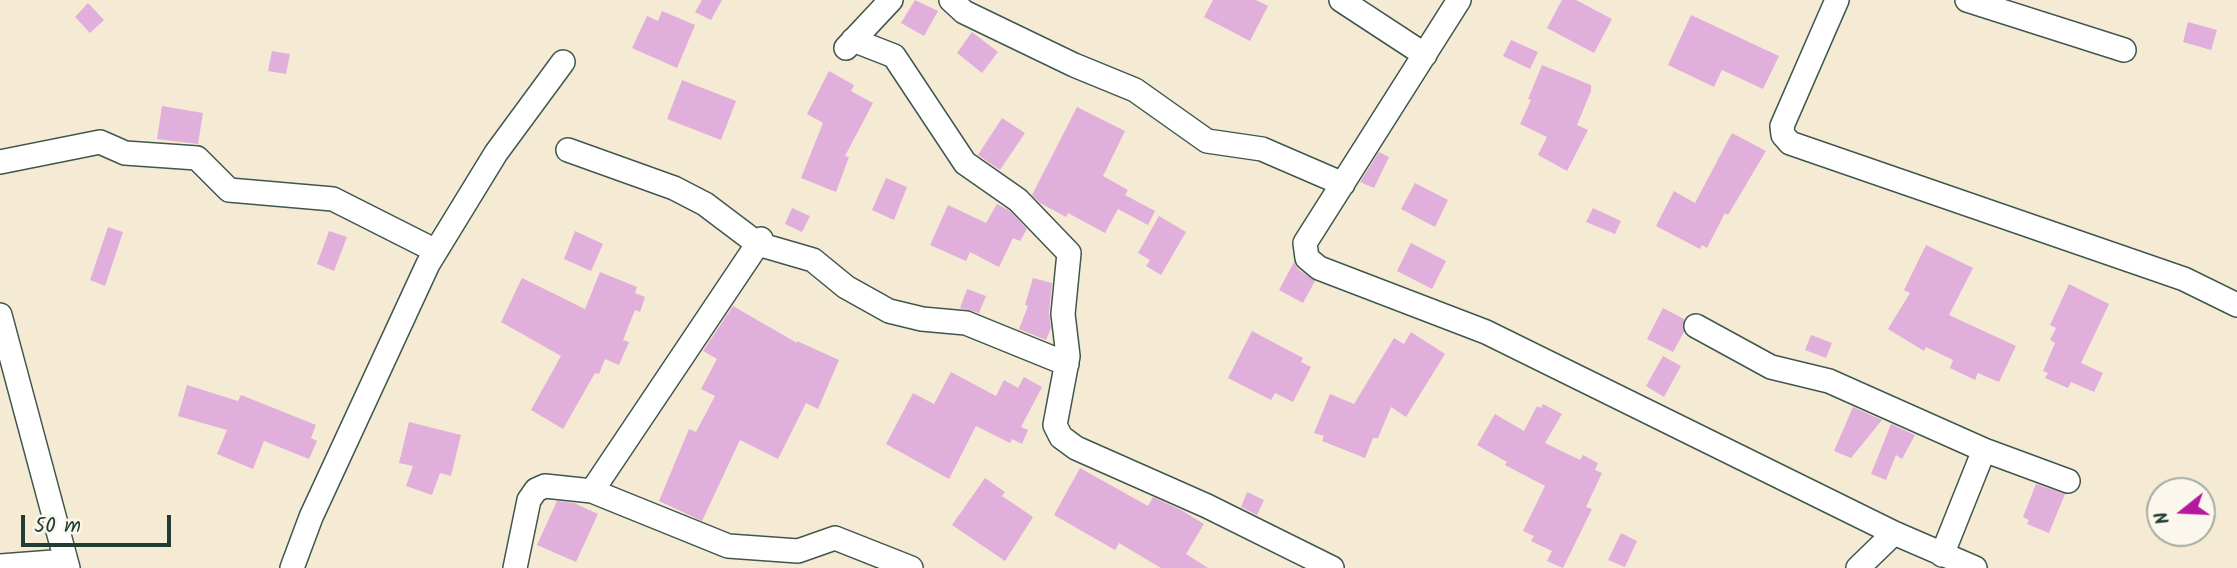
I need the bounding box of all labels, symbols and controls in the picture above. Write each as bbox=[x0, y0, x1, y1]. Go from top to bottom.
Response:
north arrow bbox=[2146, 477, 2216, 547]
scale bar bbox=[24, 502, 175, 546]
text: N bbox=[2147, 508, 2179, 528]
text: 50 m bbox=[34, 510, 81, 543]

